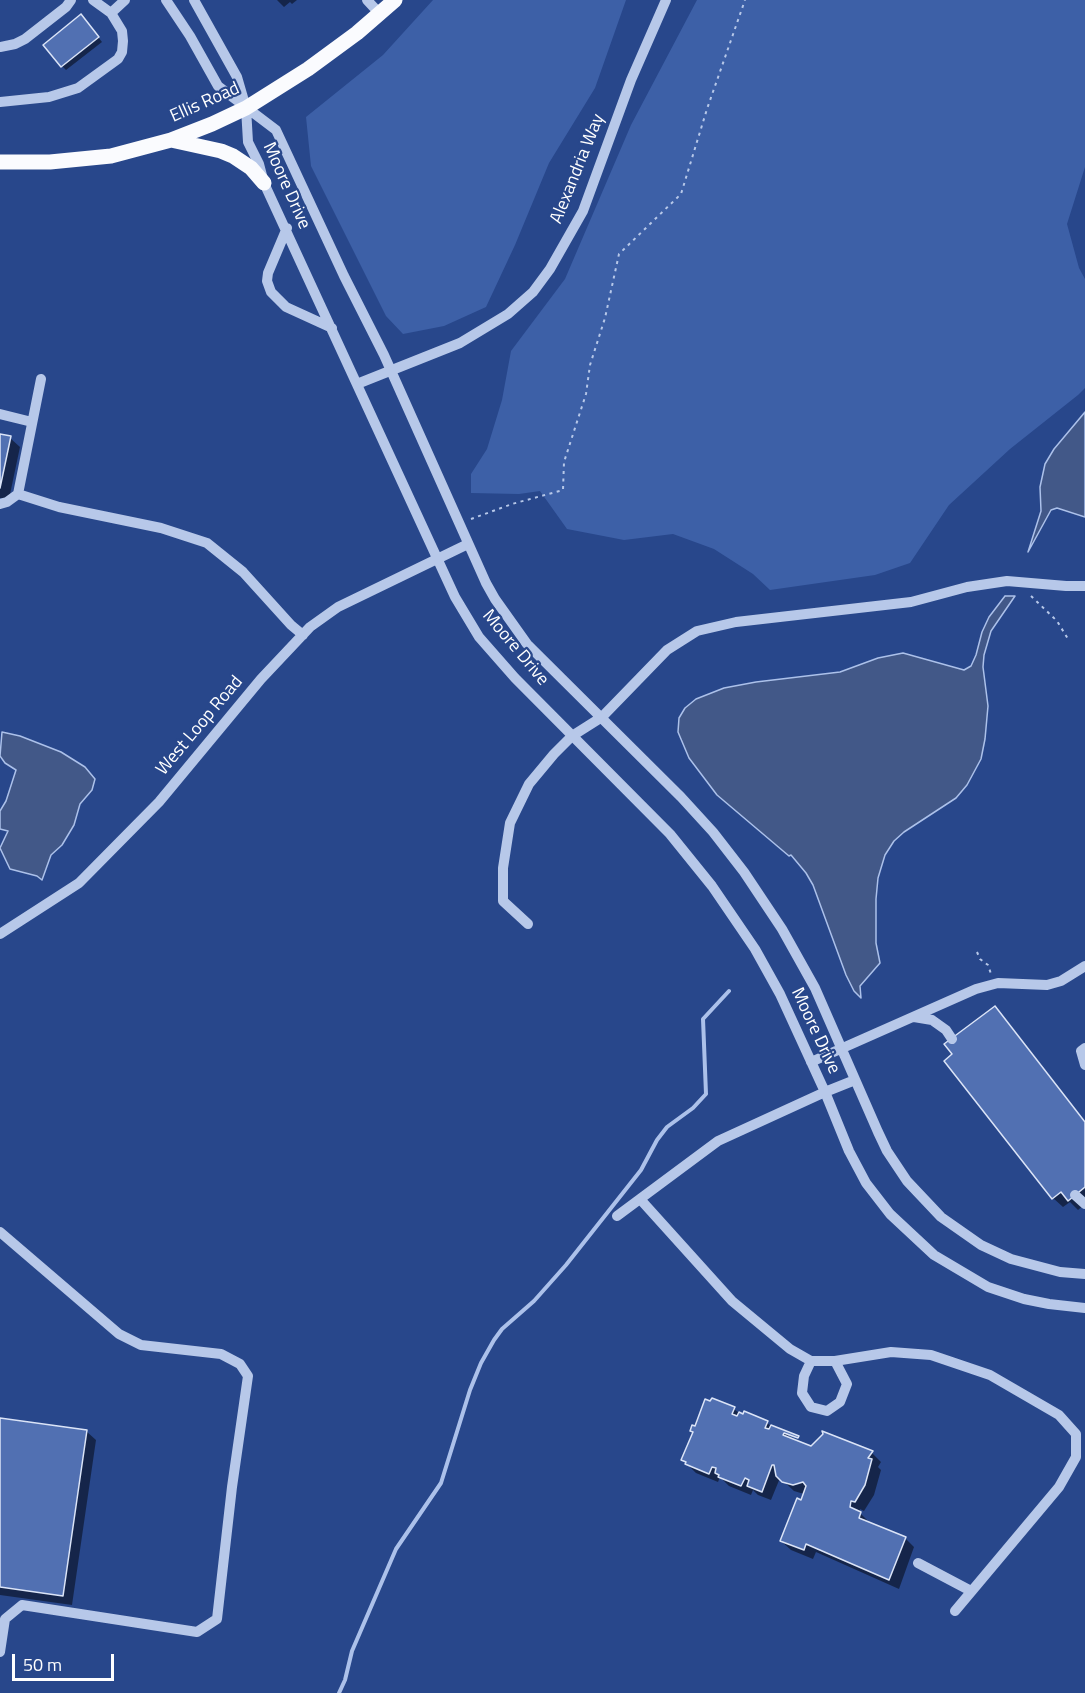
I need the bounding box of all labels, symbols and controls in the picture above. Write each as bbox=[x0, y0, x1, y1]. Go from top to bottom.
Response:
street label: Ellis Road bbox=[167, 78, 243, 128]
street label: Alexandria Way bbox=[546, 111, 610, 227]
street label: Moore Drive bbox=[257, 139, 315, 233]
street label: Moore Drive bbox=[477, 606, 553, 690]
street label: West Loop Road bbox=[152, 672, 248, 780]
street label: Moore Drive bbox=[786, 985, 844, 1077]
scale bar bbox=[15, 1642, 117, 1680]
text: 50 m bbox=[23, 1651, 62, 1678]

